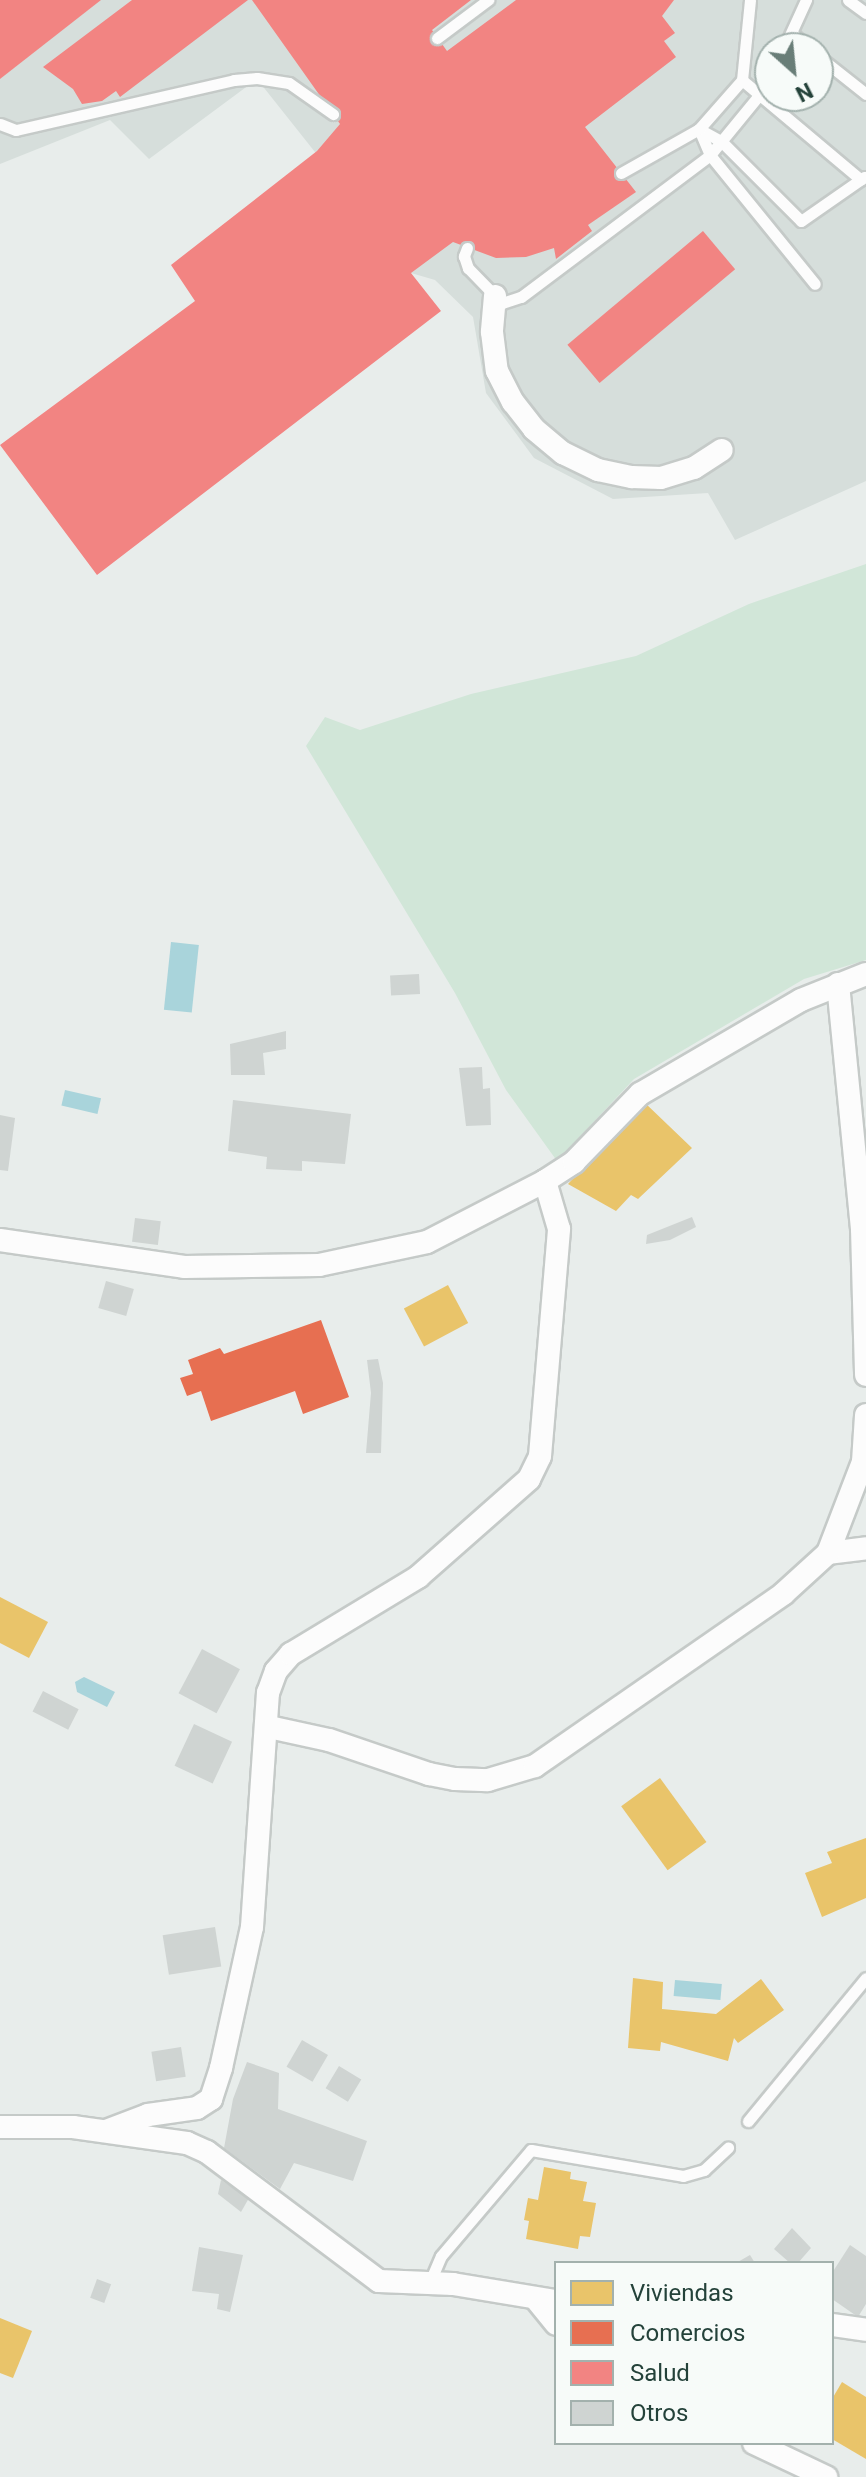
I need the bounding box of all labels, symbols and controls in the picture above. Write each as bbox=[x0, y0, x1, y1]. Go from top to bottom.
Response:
north arrow bbox=[754, 32, 834, 112]
text: N bbox=[792, 77, 817, 107]
legend bbox=[554, 2261, 834, 2445]
text: Viviendas bbox=[630, 2279, 734, 2307]
text: Comercios bbox=[630, 2319, 745, 2347]
text: Salud bbox=[630, 2359, 690, 2387]
text: Otros bbox=[630, 2399, 688, 2427]

